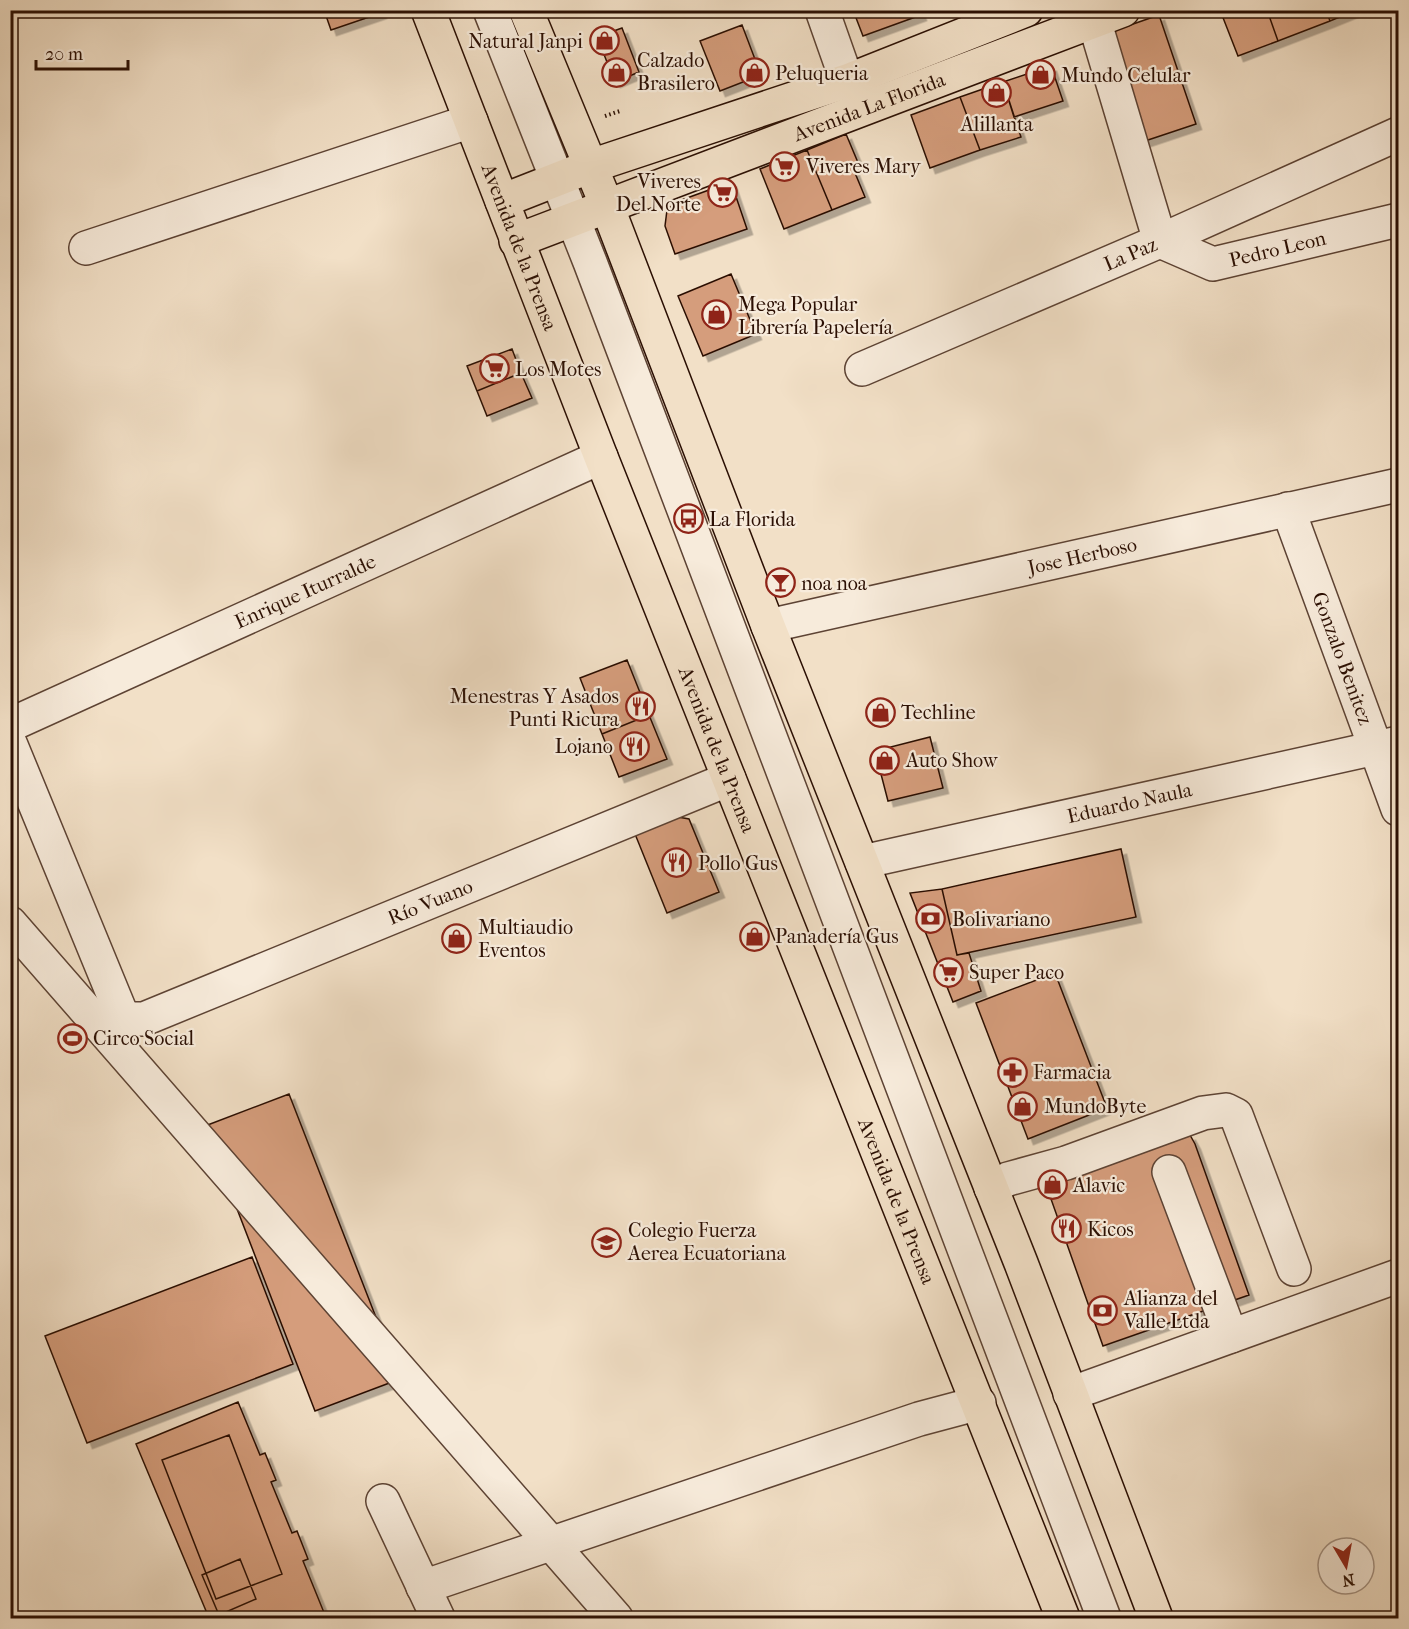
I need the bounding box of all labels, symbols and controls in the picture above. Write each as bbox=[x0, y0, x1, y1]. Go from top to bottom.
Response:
shop icon: Natural Janpi bbox=[588, 25, 620, 57]
place label: Natural Janpi bbox=[468, 30, 583, 53]
scale bar bbox=[36, 33, 128, 71]
text: 20 m bbox=[45, 44, 83, 65]
place label: Calzado Brasilero bbox=[637, 49, 715, 95]
shop icon: Calzado Brasilero bbox=[600, 56, 632, 88]
shop icon: Peluqueria bbox=[738, 57, 770, 89]
shop icon: Mundo Celular bbox=[1024, 59, 1056, 91]
place label: Peluqueria bbox=[775, 62, 869, 85]
place label: Mundo Celular bbox=[1061, 64, 1191, 87]
street label: Avenida La Florida bbox=[790, 67, 949, 147]
shop icon: Alillanta bbox=[981, 77, 1013, 109]
place label: Alillanta bbox=[960, 113, 1034, 136]
supermarket icon: Viveres Mary bbox=[769, 150, 801, 182]
place label: Viveres Mary bbox=[805, 155, 922, 178]
street label: Avenida de la Prensa bbox=[476, 160, 562, 334]
place label: Viveres Del Norte bbox=[616, 170, 701, 216]
supermarket icon: Viveres Del Norte bbox=[706, 177, 738, 209]
street label: Pedro Leon bbox=[1227, 226, 1329, 272]
street label: La Paz bbox=[1100, 233, 1161, 276]
place label: Mega Popular Librería Papelería bbox=[738, 293, 894, 339]
shop icon: Mega Popular Librería Papelería bbox=[701, 299, 733, 331]
supermarket icon: Los Motes bbox=[478, 353, 510, 385]
place label: Los Motes bbox=[515, 358, 601, 381]
bus stop icon: La Florida bbox=[672, 503, 704, 535]
place label: La Florida bbox=[709, 508, 796, 531]
street label: Jose Herboso bbox=[1024, 533, 1139, 580]
street label: Enrique Iturralde bbox=[231, 550, 380, 634]
bar icon: noa noa bbox=[764, 567, 796, 599]
place label: noa noa bbox=[801, 572, 868, 595]
street label: Gonzalo Benitez bbox=[1307, 589, 1377, 728]
street label: Avenida de la Prensa bbox=[673, 662, 761, 837]
place label: Menestras Y Asados Punti Ricura bbox=[450, 685, 620, 731]
restaurant icon: Menestras Y Asados Punti Ricura bbox=[624, 691, 656, 723]
shop icon: Techline bbox=[864, 696, 896, 728]
place label: Techline bbox=[901, 701, 976, 724]
restaurant icon: Lojano bbox=[618, 730, 650, 762]
place label: Lojano bbox=[555, 735, 613, 758]
shop icon: Auto Show bbox=[869, 744, 901, 776]
place label: Auto Show bbox=[905, 749, 999, 772]
street label: Eduardo Naula bbox=[1065, 778, 1195, 828]
restaurant icon: Pollo Gus bbox=[661, 847, 693, 879]
place label: Pollo Gus bbox=[698, 852, 778, 875]
street label: Río Vuano bbox=[385, 874, 476, 930]
bank icon: Bolivariano bbox=[915, 903, 947, 935]
place label: Bolivariano bbox=[952, 908, 1051, 931]
place label: Multiaudio Eventos bbox=[478, 916, 573, 962]
shop icon: Panadería Gus bbox=[738, 920, 770, 952]
shop icon: Multiaudio Eventos bbox=[441, 922, 473, 954]
place label: Panadería Gus bbox=[775, 925, 899, 948]
supermarket icon: Super Paco bbox=[932, 956, 964, 988]
place label: Super Paco bbox=[969, 961, 1064, 984]
sports icon: Circo Social bbox=[56, 1022, 88, 1054]
place label: Circo Social bbox=[93, 1027, 194, 1050]
pharmacy icon: Farmacia bbox=[996, 1056, 1028, 1088]
place label: Farmacia bbox=[1033, 1061, 1112, 1084]
shop icon: MundoByte bbox=[1007, 1090, 1039, 1122]
place label: MundoByte bbox=[1044, 1095, 1146, 1118]
street label: Avenida de la Prensa bbox=[853, 1114, 940, 1288]
shop icon: Alavic bbox=[1036, 1169, 1068, 1201]
place label: Alavic bbox=[1072, 1174, 1125, 1197]
restaurant icon: Kicos bbox=[1050, 1213, 1082, 1245]
place label: Kicos bbox=[1087, 1218, 1134, 1241]
place label: Colegio Fuerza Aerea Ecuatoriana bbox=[627, 1219, 787, 1265]
school or university icon: Colegio Fuerza Aerea Ecuatoriana bbox=[591, 1226, 623, 1258]
place label: Alianza del Valle Ltda bbox=[1123, 1287, 1218, 1333]
bank icon: Alianza del Valle Ltda bbox=[1087, 1294, 1119, 1326]
north arrow bbox=[1316, 1536, 1376, 1596]
text: N bbox=[1340, 1570, 1356, 1591]

